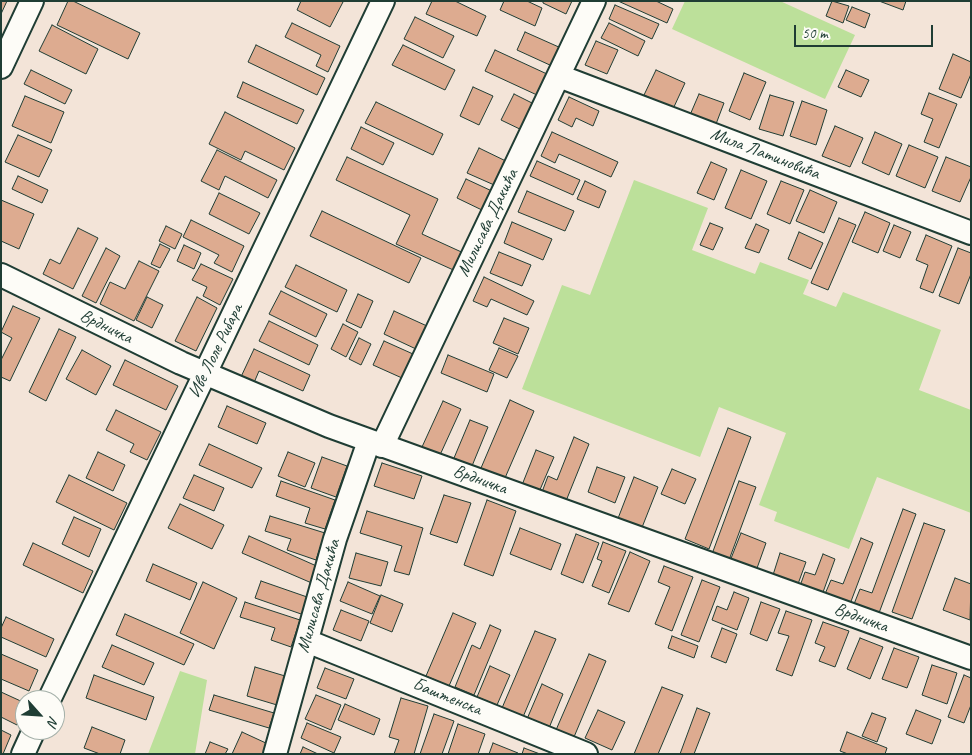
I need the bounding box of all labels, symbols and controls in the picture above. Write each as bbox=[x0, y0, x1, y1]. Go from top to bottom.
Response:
scale bar bbox=[797, 15, 936, 47]
text: 50 m bbox=[802, 24, 828, 43]
street label: Мила Латиновића bbox=[707, 123, 823, 185]
street label: Милисава Дакића bbox=[453, 166, 523, 280]
street label: Иве Лоле Рибара bbox=[184, 301, 248, 401]
street label: Врдничка bbox=[76, 305, 136, 349]
street label: Врдничка bbox=[450, 460, 510, 500]
street label: Милисава Дакића bbox=[293, 537, 345, 655]
street label: Врдничка bbox=[831, 598, 891, 638]
street label: Баштенска bbox=[409, 673, 485, 721]
north arrow bbox=[15, 690, 65, 740]
text: N bbox=[43, 714, 63, 729]

